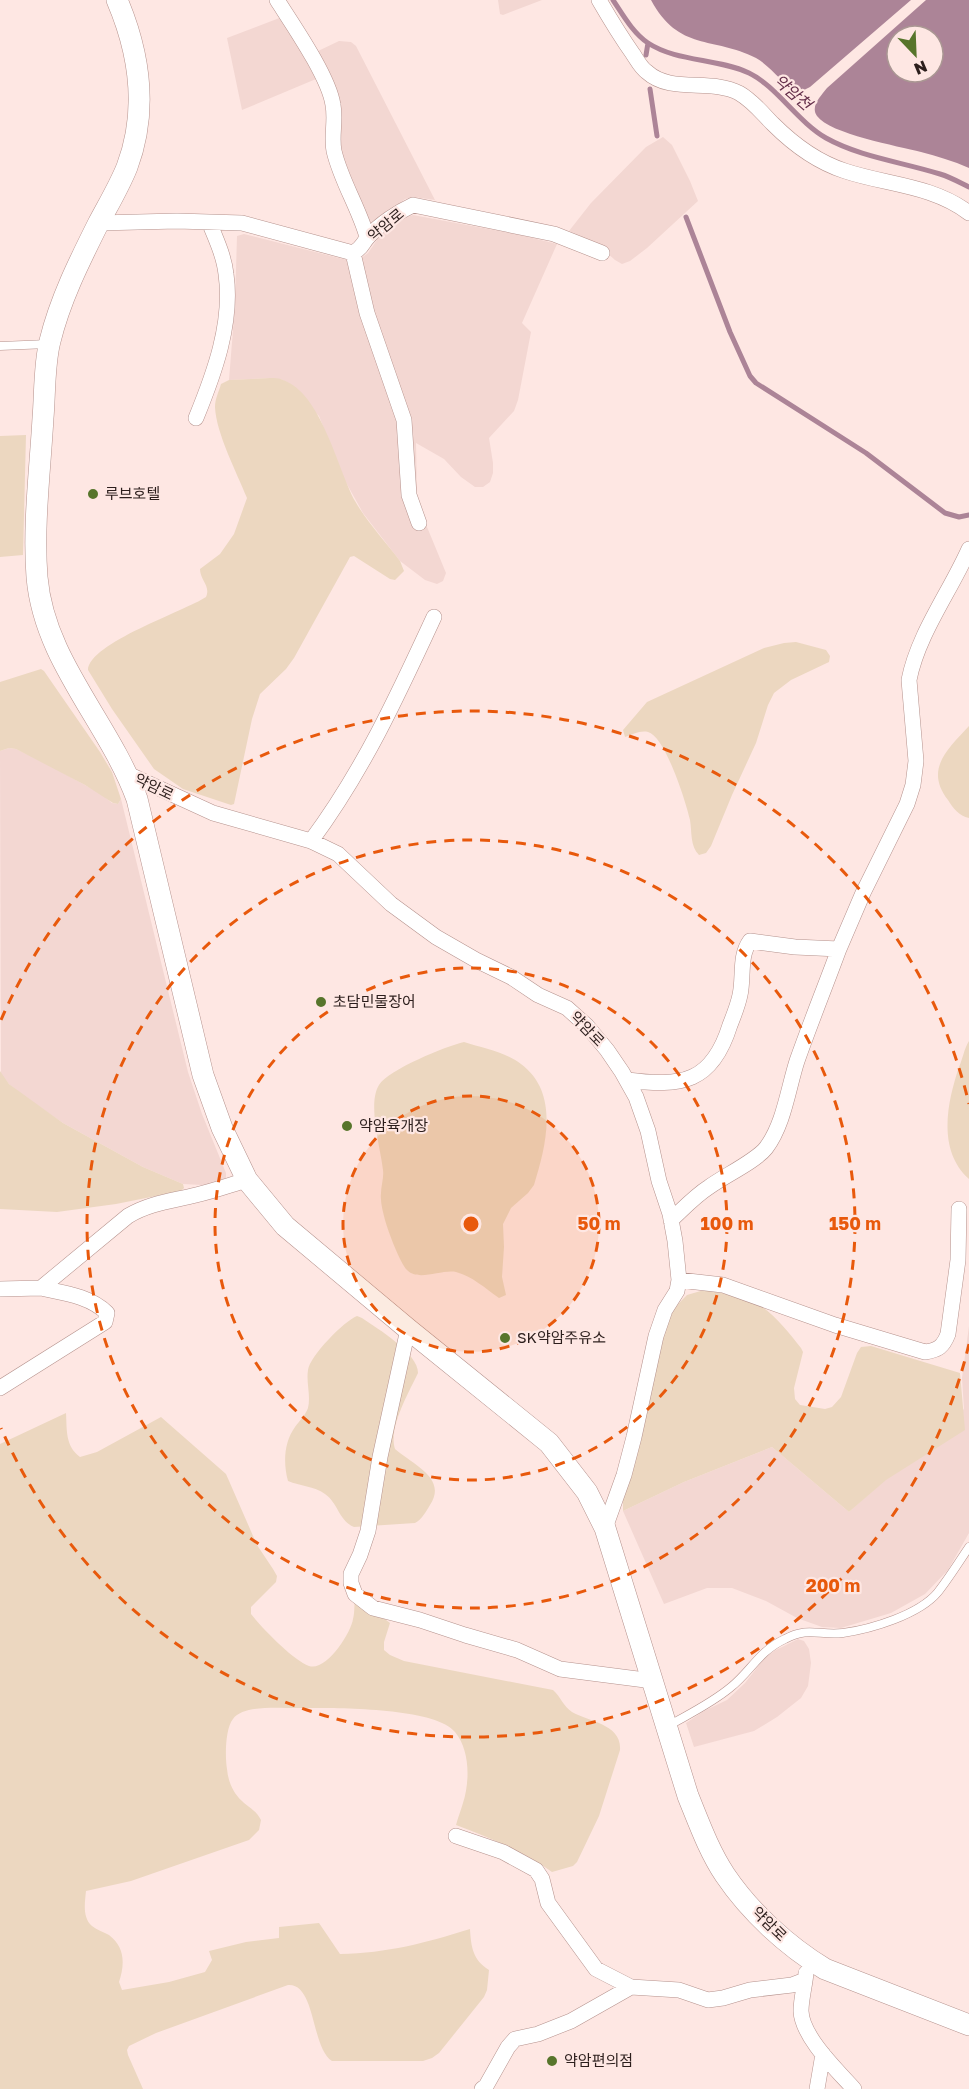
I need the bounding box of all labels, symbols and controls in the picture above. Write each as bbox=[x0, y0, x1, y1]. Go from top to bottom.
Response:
north arrow bbox=[885, 24, 945, 84]
text: N bbox=[911, 56, 930, 79]
water label: 약암천 bbox=[770, 70, 818, 116]
street label: 약암로 bbox=[364, 204, 407, 244]
place label: 루브호텔 bbox=[105, 484, 160, 502]
marker: 루브호텔 bbox=[86, 487, 100, 501]
street label: 약암로 bbox=[132, 769, 177, 803]
place label: 초담민물장어 bbox=[333, 992, 416, 1010]
marker: 초담민물장어 bbox=[314, 995, 328, 1009]
street label: 약암로 bbox=[567, 1007, 609, 1049]
place label: 약암육개장 bbox=[359, 1116, 428, 1134]
marker: 약암육개장 bbox=[340, 1119, 354, 1133]
text: 50 m bbox=[578, 1212, 620, 1234]
text: 100 m bbox=[701, 1212, 753, 1234]
text: 150 m bbox=[829, 1212, 881, 1234]
centre of rings bbox=[461, 1214, 481, 1234]
place label: SK약암주유소 bbox=[517, 1328, 606, 1346]
marker: SK약암주유소 bbox=[498, 1331, 512, 1345]
text: 200 m bbox=[806, 1574, 860, 1596]
street label: 약암로 bbox=[749, 1902, 791, 1944]
place label: 약암편의점 bbox=[564, 2051, 633, 2069]
marker: 약암편의점 bbox=[545, 2054, 559, 2068]

